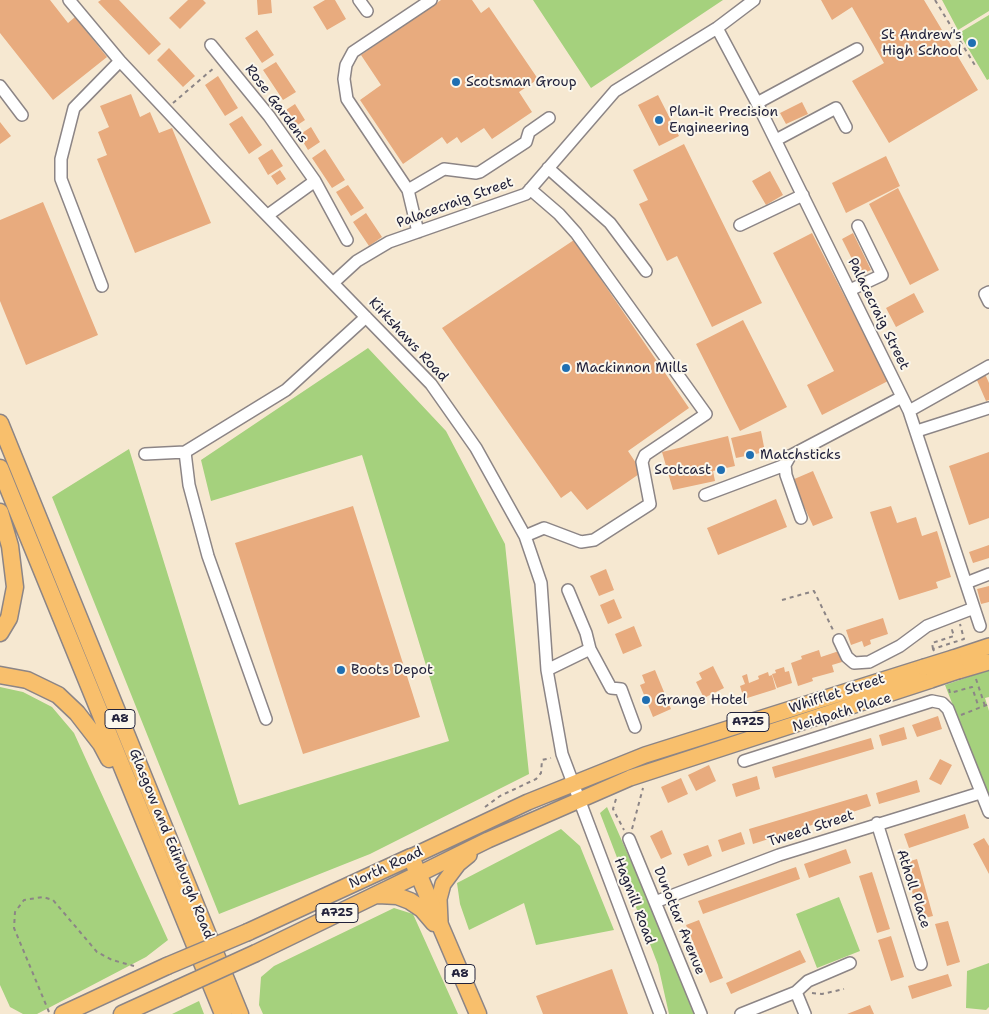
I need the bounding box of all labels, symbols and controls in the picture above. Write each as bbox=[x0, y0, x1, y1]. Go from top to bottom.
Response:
place label: St Andrew's High School bbox=[881, 27, 962, 59]
marker: St Andrew's High School bbox=[966, 37, 978, 49]
street label: Rose Gardens bbox=[241, 61, 311, 147]
place label: Scotsman Group bbox=[466, 74, 576, 90]
marker: Scotsman Group bbox=[450, 76, 462, 88]
place label: Plan-it Precision Engineering bbox=[669, 104, 778, 136]
marker: Plan-it Precision Engineering bbox=[653, 114, 665, 126]
street label: Palacecraig Street bbox=[394, 174, 516, 232]
street label: Palacecraig Street bbox=[844, 255, 912, 373]
street label: Kirkshaws Road bbox=[365, 294, 451, 386]
place label: Mackinnon Mills bbox=[576, 360, 688, 376]
marker: Mackinnon Mills bbox=[560, 362, 572, 374]
place label: Matchsticks bbox=[760, 447, 841, 463]
marker: Matchsticks bbox=[744, 449, 756, 461]
place label: Scotcast bbox=[654, 462, 711, 478]
marker: Scotcast bbox=[715, 464, 727, 476]
place label: Boots Depot bbox=[351, 662, 433, 678]
marker: Boots Depot bbox=[335, 664, 347, 676]
street label: Whifflet Street bbox=[787, 671, 887, 717]
street label: Neidpath Place bbox=[791, 690, 893, 736]
place label: Grange Hotel bbox=[656, 692, 747, 708]
marker: Grange Hotel bbox=[640, 694, 652, 706]
road number: A8 bbox=[105, 710, 135, 729]
road number: A725 bbox=[727, 712, 769, 732]
street label: Glasgow and Edinburgh Road bbox=[125, 746, 217, 942]
street label: Tweed Street bbox=[766, 807, 856, 851]
street label: North Road bbox=[346, 844, 426, 892]
street label: Atholl Place bbox=[892, 847, 934, 931]
street label: Hagmill Road bbox=[610, 855, 658, 947]
street label: Dunottar Avenue bbox=[650, 865, 708, 977]
road number: A725 bbox=[316, 904, 358, 922]
road number: A8 bbox=[445, 964, 475, 984]

